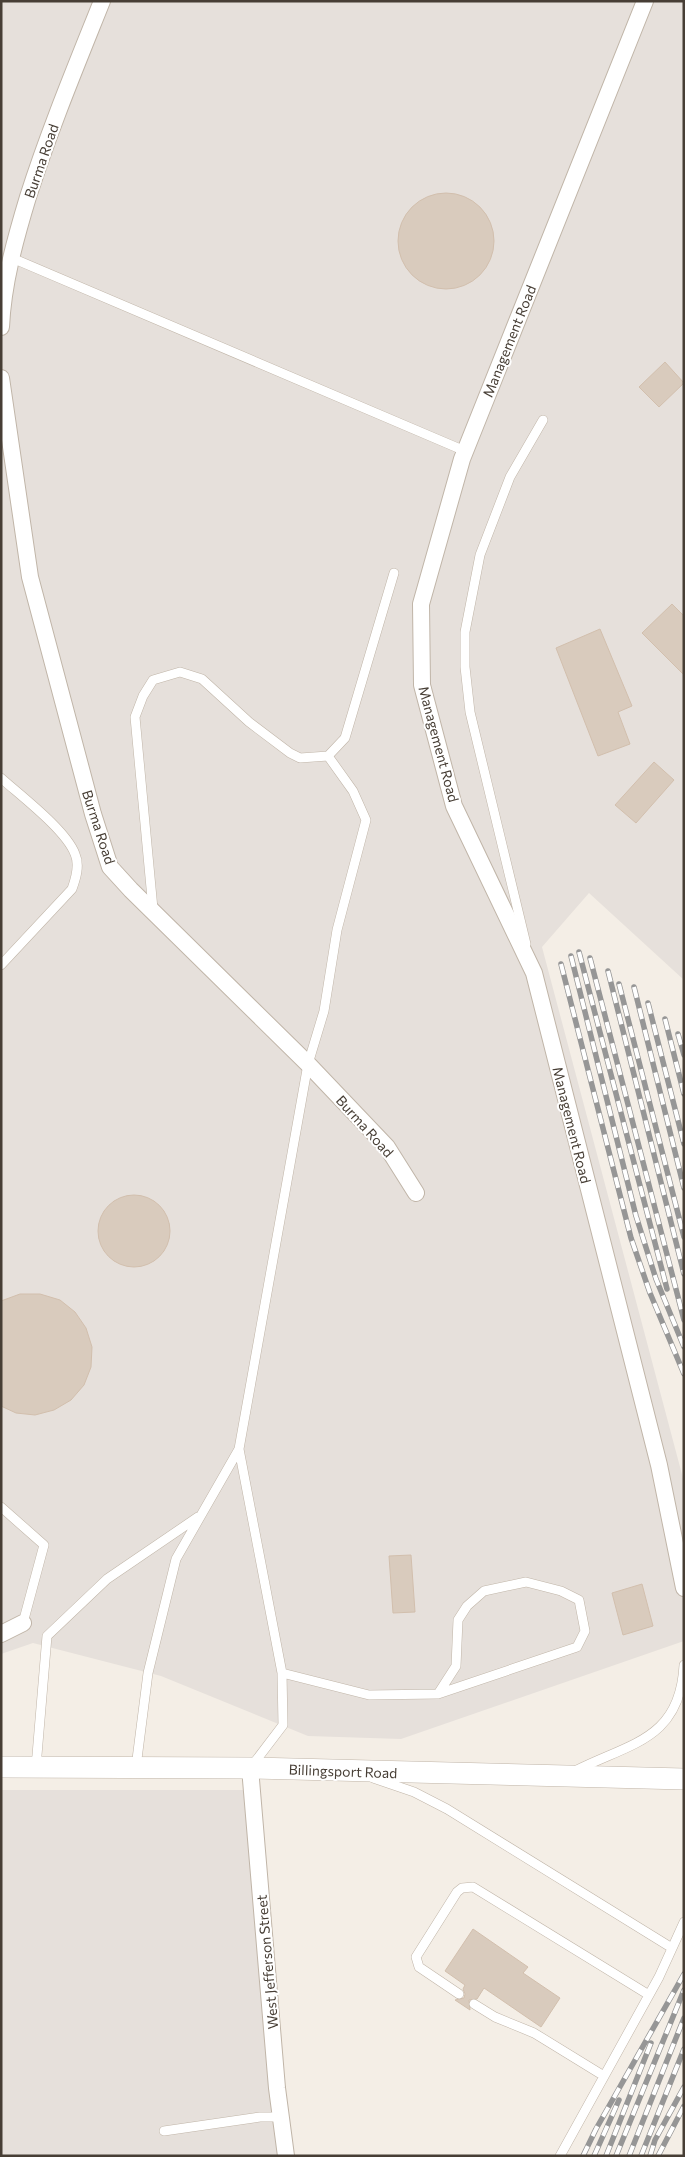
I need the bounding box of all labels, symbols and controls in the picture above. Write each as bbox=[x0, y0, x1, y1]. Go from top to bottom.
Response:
street label: Burma Road bbox=[20, 122, 62, 200]
street label: Management Road bbox=[479, 282, 539, 400]
street label: Management Road bbox=[415, 684, 463, 804]
street label: Burma Road bbox=[79, 788, 119, 866]
street label: Management Road bbox=[549, 1065, 595, 1185]
street label: Burma Road bbox=[333, 1092, 397, 1160]
street label: Billingsport Road bbox=[288, 1761, 398, 1781]
street label: West Jefferson Street bbox=[253, 1894, 281, 2030]

